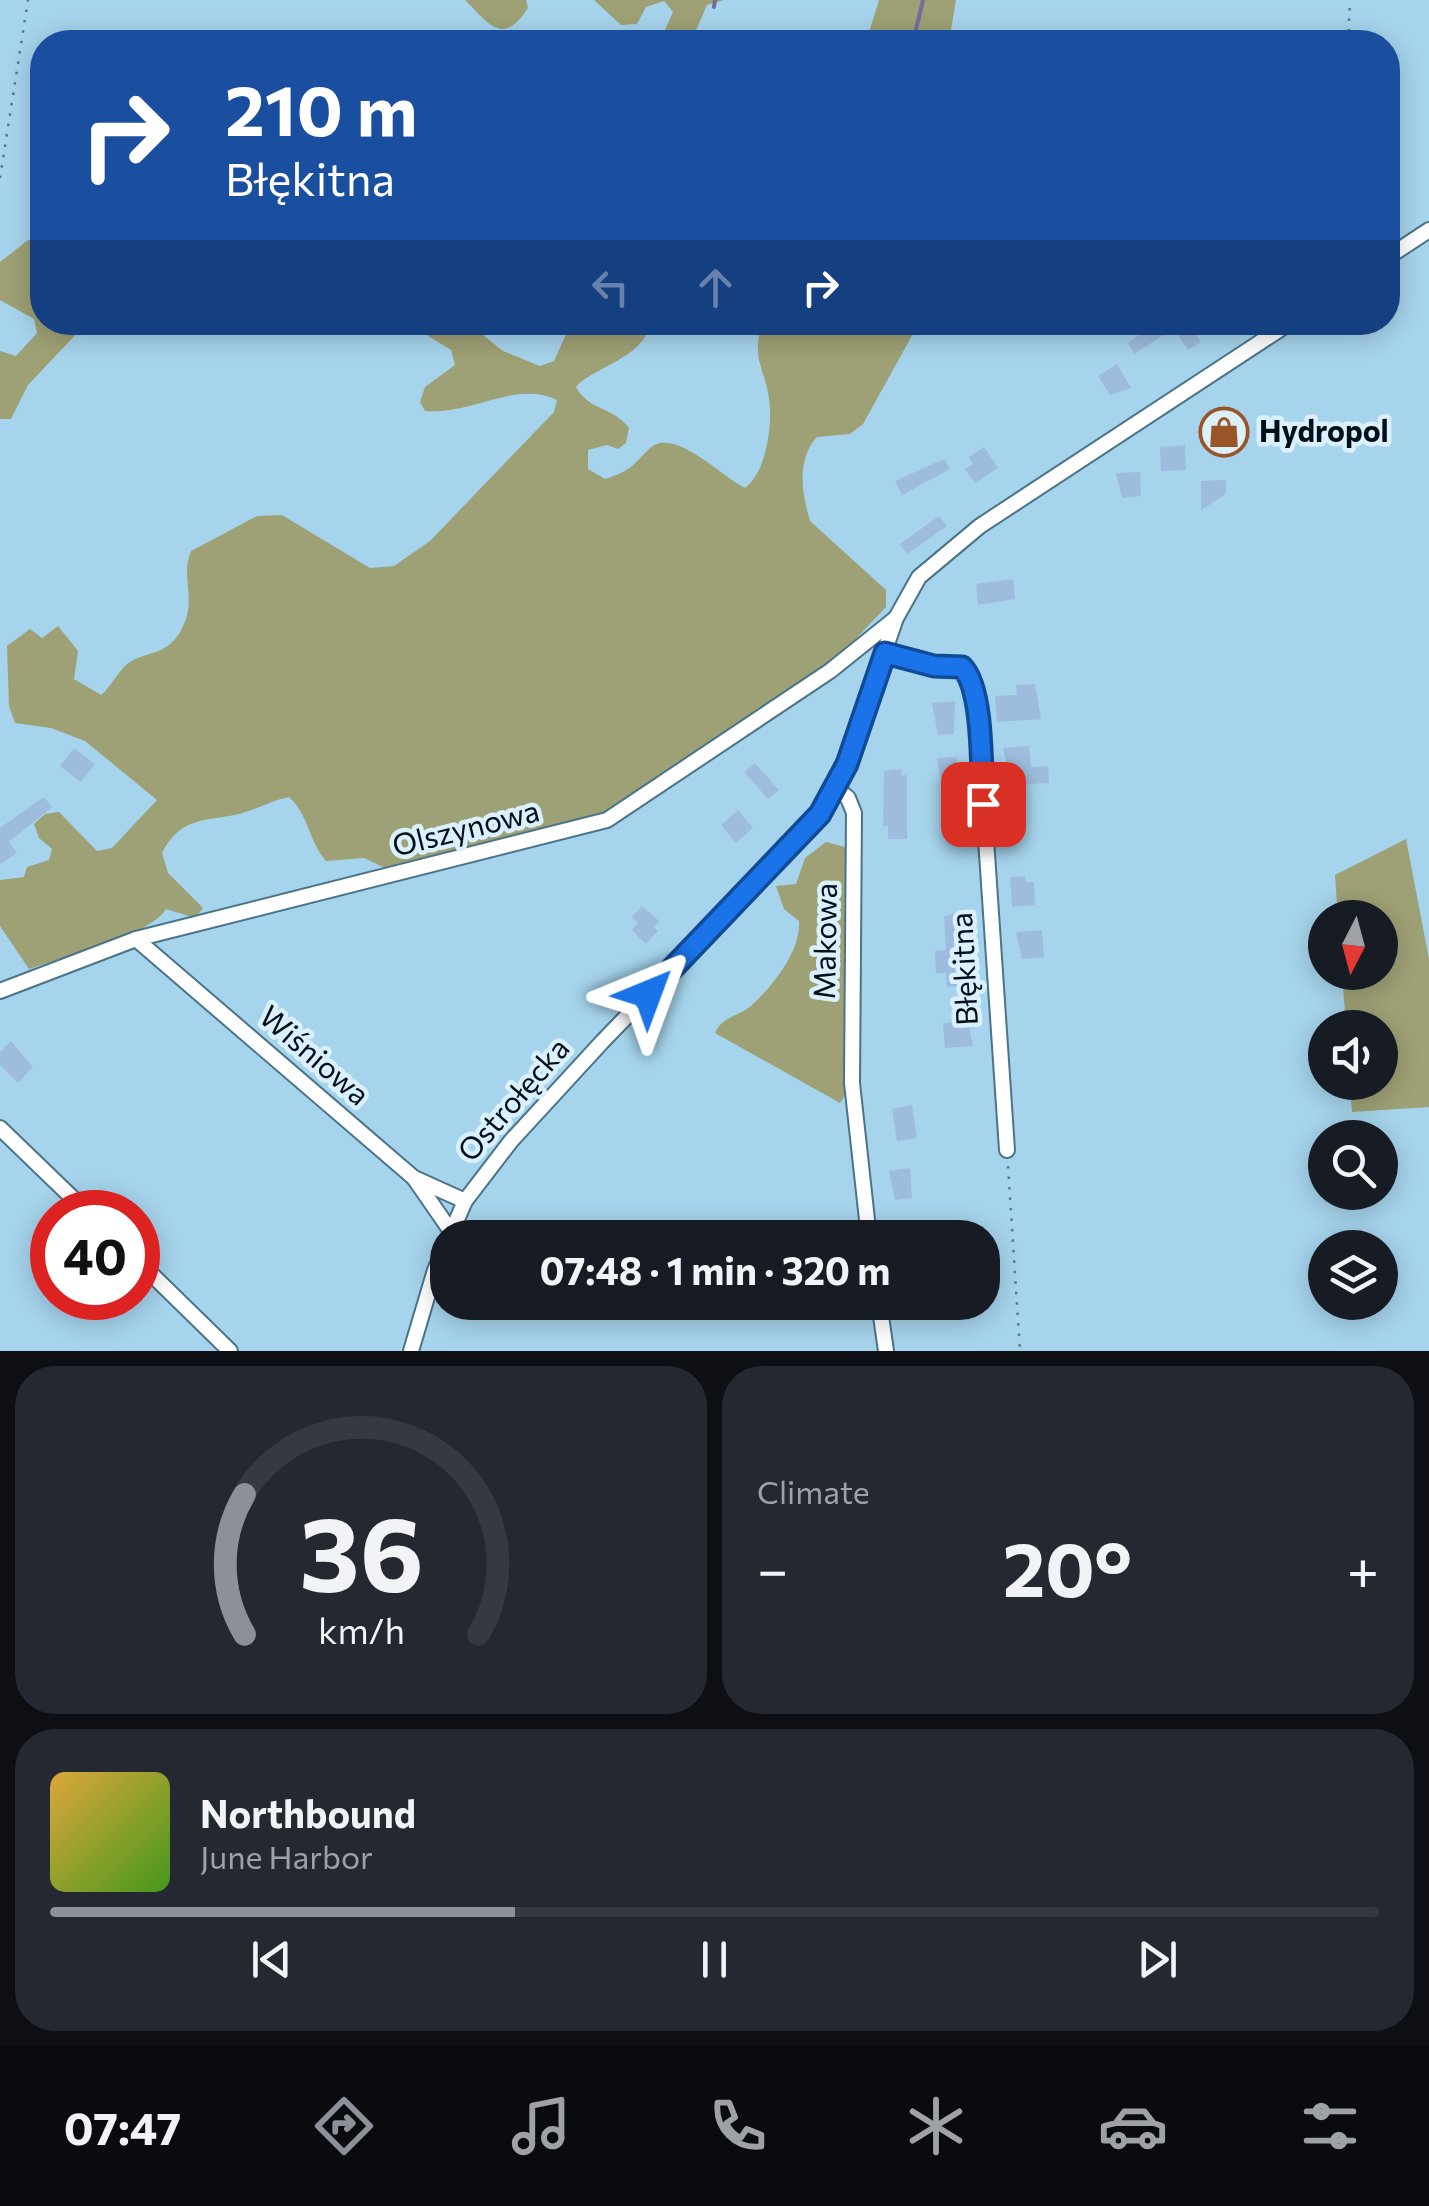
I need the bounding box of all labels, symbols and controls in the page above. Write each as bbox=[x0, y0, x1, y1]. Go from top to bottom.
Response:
text: 210 m bbox=[225, 65, 417, 150]
icon: right bbox=[60, 70, 190, 200]
text: Błękitna bbox=[225, 150, 395, 205]
icon: left bbox=[583, 260, 638, 315]
icon: ahead bbox=[688, 260, 743, 315]
icon: right bbox=[793, 260, 848, 315]
shop icon: Hydropol bbox=[1198, 406, 1250, 458]
place label: Hydropol bbox=[1259, 411, 1389, 448]
pin bbox=[941, 762, 1026, 847]
icon: arrive bbox=[956, 777, 1011, 832]
street label: Olszynowa bbox=[388, 790, 543, 863]
street label: Makowa bbox=[804, 882, 843, 1000]
north arrow bbox=[1308, 900, 1398, 990]
map controls bbox=[1308, 900, 1398, 1320]
street label: Błękitna bbox=[941, 912, 984, 1027]
position arrow bbox=[596, 942, 700, 1046]
street label: Wiśniowa bbox=[253, 996, 378, 1112]
button: sound bbox=[1308, 1010, 1398, 1100]
street label: Ostrołęcka bbox=[448, 1029, 576, 1168]
button: search bbox=[1308, 1120, 1398, 1210]
speed limit sign: 40 bbox=[30, 1190, 160, 1320]
button: layers bbox=[1308, 1230, 1398, 1320]
text: 07:48 · 1 min · 320 m bbox=[540, 1246, 890, 1293]
text: Climate bbox=[757, 1471, 870, 1511]
text: 36 bbox=[299, 1486, 423, 1613]
text: 20° bbox=[1003, 1521, 1132, 1612]
text: − bbox=[757, 1534, 788, 1601]
text: + bbox=[1347, 1534, 1379, 1601]
text: km/h bbox=[318, 1608, 404, 1651]
text: Northbound bbox=[200, 1789, 416, 1836]
text: June Harbor bbox=[200, 1836, 373, 1876]
icon: previous bbox=[244, 1932, 299, 1987]
icon: pause bbox=[687, 1932, 742, 1987]
icon: next bbox=[1130, 1932, 1185, 1987]
icon: directions bbox=[309, 2091, 379, 2161]
icon: music bbox=[506, 2091, 576, 2161]
icon: phone bbox=[703, 2091, 773, 2161]
icon: climate bbox=[901, 2091, 971, 2161]
icon: car bbox=[1098, 2091, 1168, 2161]
icon: filters bbox=[1295, 2091, 1365, 2161]
text: 07:47 bbox=[64, 2099, 181, 2154]

